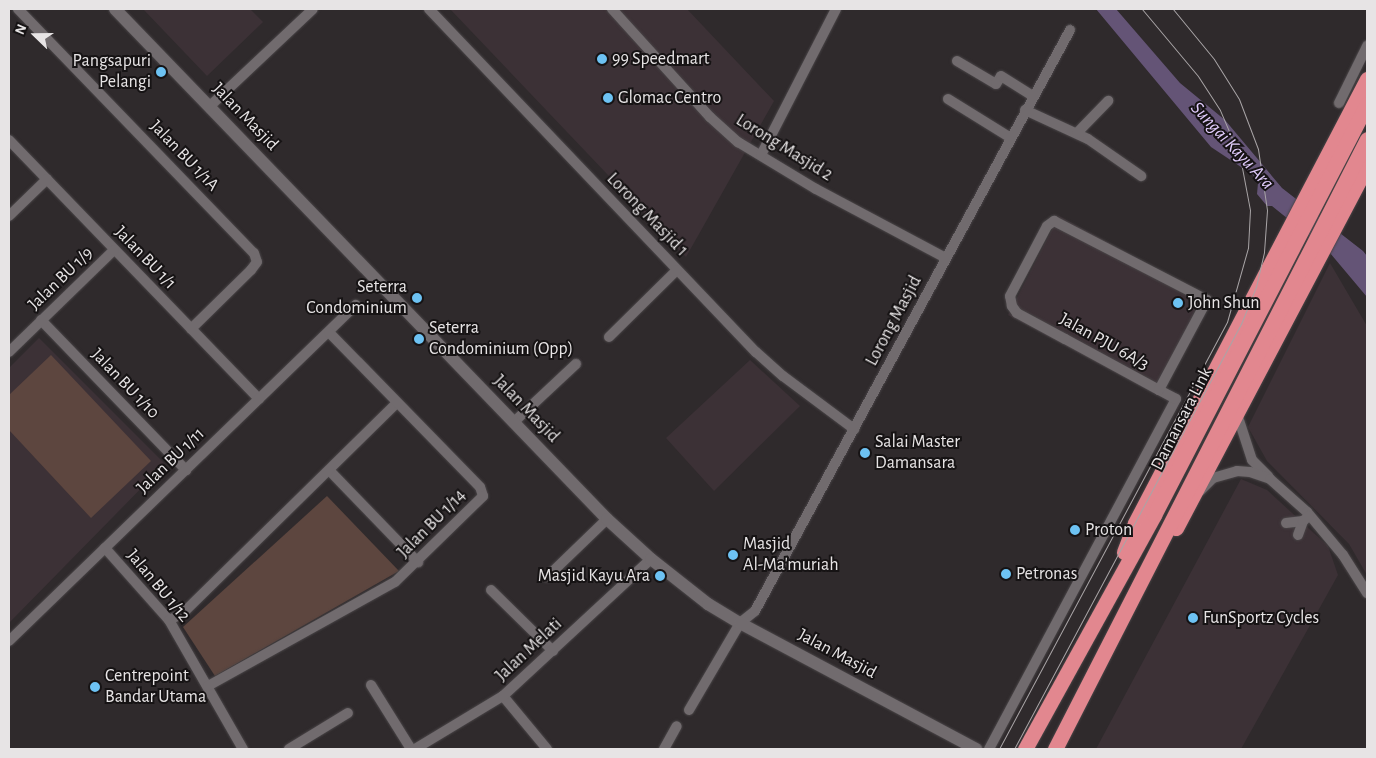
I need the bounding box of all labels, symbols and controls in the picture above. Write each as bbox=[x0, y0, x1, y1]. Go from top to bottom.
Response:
north arrow bbox=[10, 10, 60, 60]
text: N bbox=[13, 22, 29, 37]
place label: 99 Speedmart bbox=[612, 48, 710, 70]
place label: Pangsapuri Pelangi bbox=[73, 51, 151, 94]
marker: 99 Speedmart bbox=[596, 53, 608, 65]
marker: Pangsapuri Pelangi bbox=[155, 66, 167, 78]
street label: Jalan Masjid bbox=[207, 79, 283, 155]
place label: Glomac Centro bbox=[618, 87, 721, 109]
marker: Glomac Centro bbox=[602, 92, 614, 104]
water label: Sungai Kayu Ara bbox=[1185, 97, 1279, 195]
street label: Lorong Masjid 2 bbox=[732, 110, 836, 186]
street label: Jalan BU 1/1A bbox=[145, 116, 223, 196]
street label: Lorong Masjid 1 bbox=[602, 169, 692, 261]
street label: Jalan BU 1/1 bbox=[110, 222, 180, 294]
street label: Jalan BU 1/9 bbox=[24, 243, 98, 315]
street label: Lorong Masjid bbox=[861, 272, 927, 370]
place label: Seterra Condominium bbox=[306, 277, 407, 320]
marker: Seterra Condominium bbox=[411, 292, 423, 304]
place label: John Shun bbox=[1188, 292, 1259, 314]
marker: John Shun bbox=[1172, 297, 1184, 309]
street label: Jalan PJU 6A/3 bbox=[1055, 309, 1153, 375]
place label: Seterra Condominium (Opp) bbox=[429, 318, 573, 360]
marker: Seterra Condominium (Opp) bbox=[413, 333, 425, 345]
street label: Jalan BU 1/10 bbox=[86, 344, 164, 424]
street label: Damansara Link bbox=[1147, 364, 1217, 474]
street label: Jalan Masjid bbox=[488, 371, 564, 447]
street label: Jalan BU 1/11 bbox=[133, 423, 209, 499]
place label: Salai Master Damansara bbox=[875, 432, 960, 474]
marker: Salai Master Damansara bbox=[859, 447, 871, 459]
street label: Jalan BU 1/14 bbox=[393, 485, 471, 563]
place label: Proton bbox=[1085, 519, 1132, 541]
marker: Proton bbox=[1069, 524, 1081, 536]
place label: Masjid Al-Ma'muriah bbox=[743, 534, 839, 576]
street label: Jalan BU 1/12 bbox=[121, 545, 195, 627]
marker: Masjid Al-Ma'muriah bbox=[727, 549, 739, 561]
place label: Petronas bbox=[1016, 563, 1077, 585]
place label: Masjid Kayu Ara bbox=[538, 565, 650, 587]
marker: Petronas bbox=[1000, 568, 1012, 580]
marker: Masjid Kayu Ara bbox=[654, 570, 666, 582]
place label: FunSportz Cycles bbox=[1203, 607, 1319, 629]
marker: FunSportz Cycles bbox=[1187, 612, 1199, 624]
street label: Jalan Melati bbox=[491, 614, 567, 686]
street label: Jalan Masjid bbox=[794, 624, 880, 684]
place label: Centrepoint Bandar Utama bbox=[105, 666, 206, 709]
marker: Centrepoint Bandar Utama bbox=[89, 681, 101, 693]

